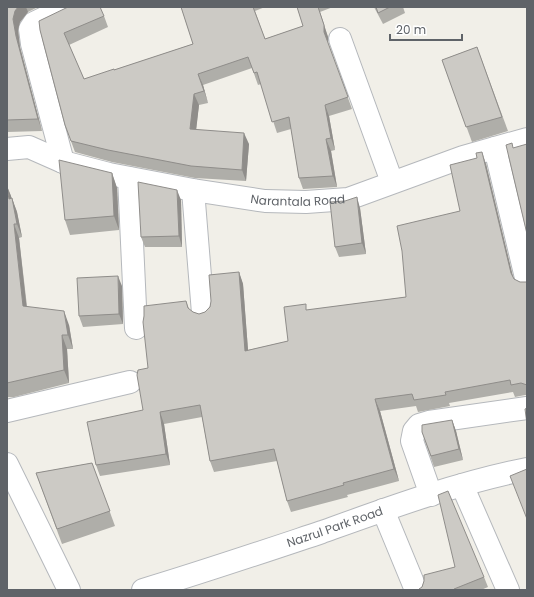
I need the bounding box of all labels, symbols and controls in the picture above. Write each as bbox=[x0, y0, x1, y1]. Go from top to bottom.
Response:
scale bar bbox=[390, 16, 462, 42]
text: 20 m bbox=[396, 21, 426, 38]
street label: Narantala Road bbox=[249, 190, 346, 210]
street label: Nazrul Park Road bbox=[284, 502, 385, 551]

